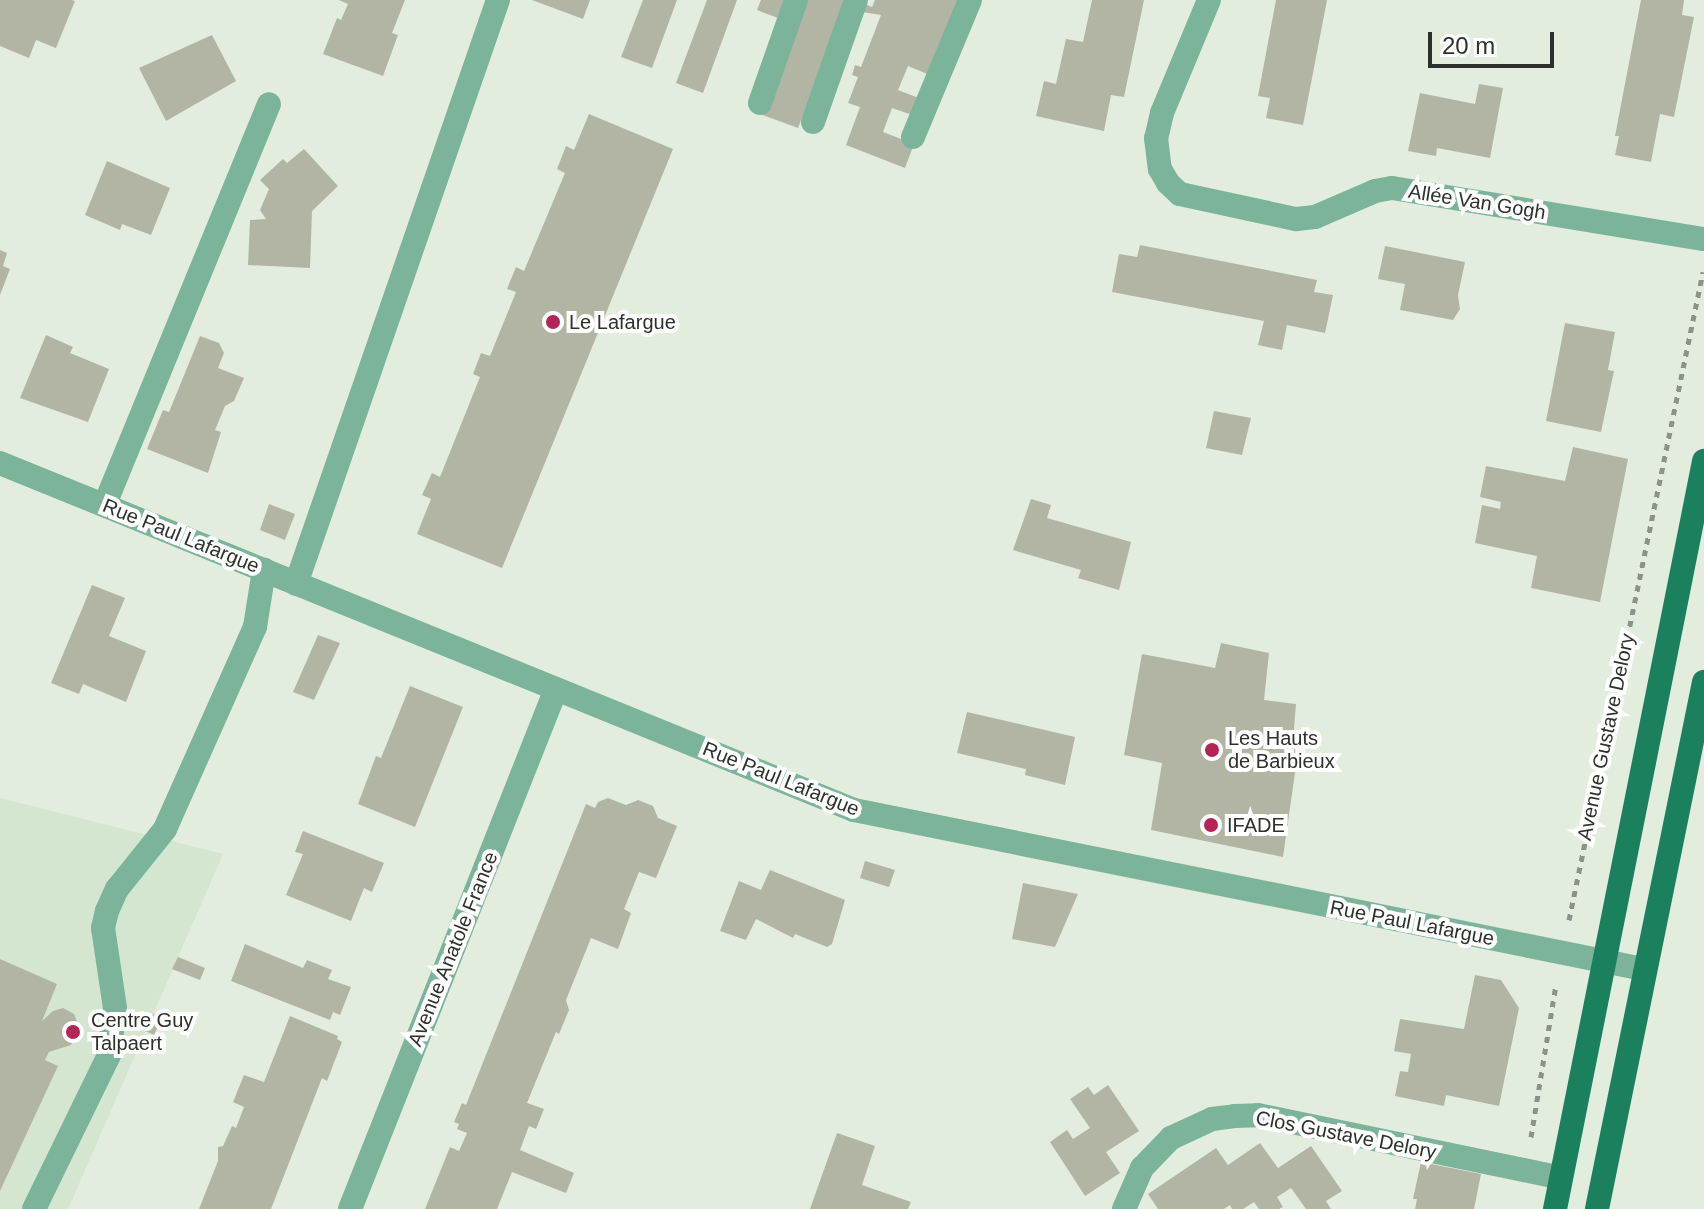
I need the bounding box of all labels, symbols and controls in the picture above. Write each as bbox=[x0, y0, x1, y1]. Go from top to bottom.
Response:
scale bar bbox=[1432, 16, 1558, 66]
text: 20 m bbox=[1442, 32, 1495, 59]
street label: Allée Van Gogh bbox=[1407, 179, 1547, 225]
place label: Le Lafargue bbox=[569, 310, 676, 334]
marker: Le Lafargue bbox=[544, 313, 562, 331]
street label: Rue Paul Lafargue bbox=[99, 494, 263, 578]
street label: Avenue Gustave Delory bbox=[1572, 631, 1640, 843]
place label: Les Hauts de Barbieux bbox=[1228, 726, 1335, 773]
street label: Rue Paul Lafargue bbox=[699, 737, 863, 821]
marker: Les Hauts de Barbieux bbox=[1203, 741, 1221, 759]
place label: IFADE bbox=[1227, 813, 1285, 837]
marker: IFADE bbox=[1202, 816, 1220, 834]
street label: Avenue Anatole France bbox=[403, 848, 503, 1050]
street label: Rue Paul Lafargue bbox=[1328, 895, 1496, 951]
place label: Centre Guy Talpaert bbox=[91, 1008, 193, 1055]
marker: Centre Guy Talpaert bbox=[62, 1021, 84, 1043]
street label: Clos Gustave Delory bbox=[1254, 1106, 1438, 1164]

